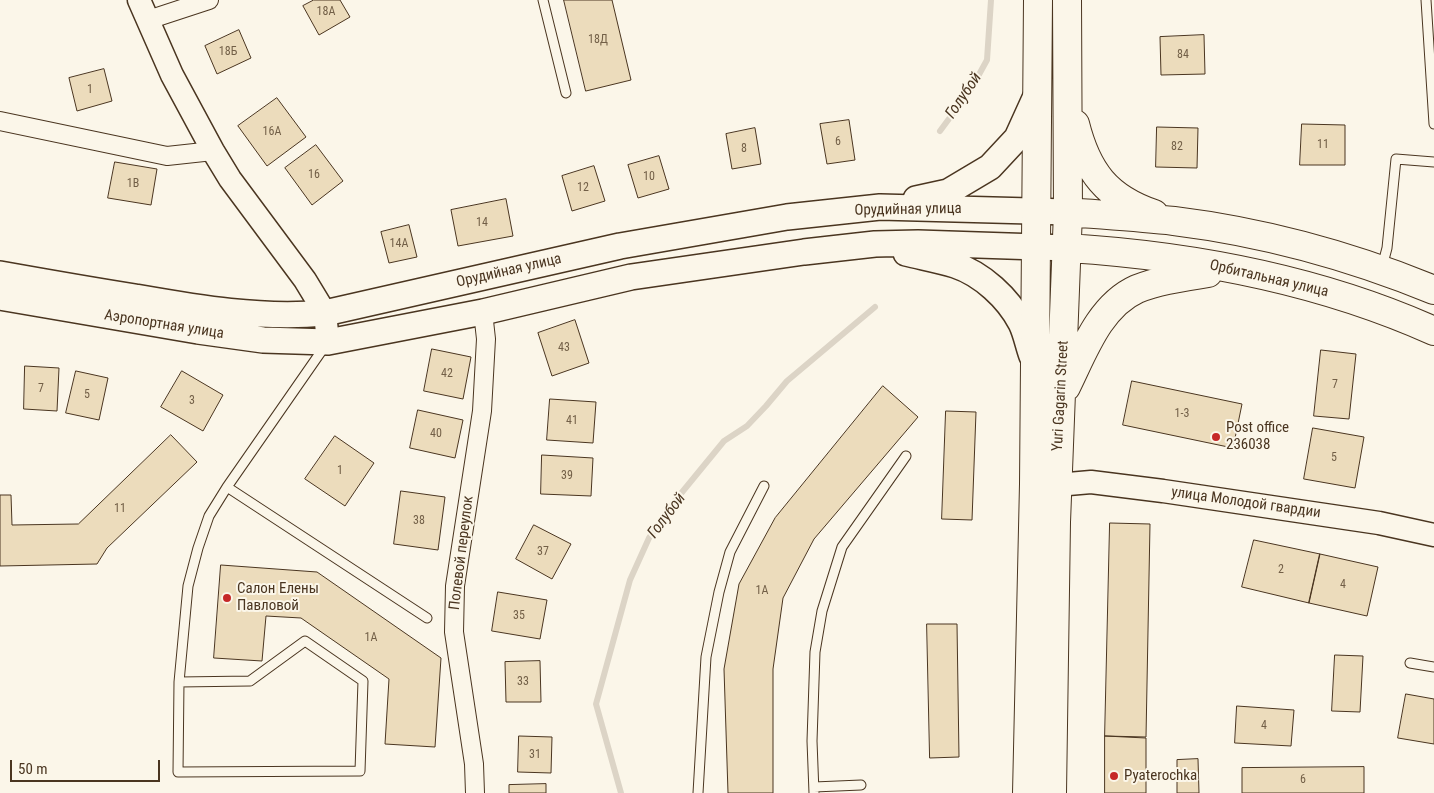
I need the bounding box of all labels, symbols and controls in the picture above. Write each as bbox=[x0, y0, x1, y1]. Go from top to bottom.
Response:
house number: 18А bbox=[317, 5, 335, 19]
house number: 18Д bbox=[588, 33, 608, 47]
house number: 18Б bbox=[219, 45, 237, 59]
house number: 84 bbox=[1177, 48, 1189, 62]
water label: Голубой bbox=[942, 69, 986, 123]
house number: 1 bbox=[87, 83, 93, 97]
house number: 16А bbox=[263, 125, 281, 139]
house number: 6 bbox=[835, 135, 841, 149]
house number: 11 bbox=[1317, 138, 1329, 152]
house number: 82 bbox=[1171, 140, 1183, 154]
house number: 8 bbox=[741, 142, 747, 156]
house number: 16 bbox=[308, 168, 320, 182]
house number: 10 bbox=[643, 170, 655, 184]
house number: 1В bbox=[127, 177, 139, 191]
house number: 12 bbox=[577, 181, 589, 195]
street label: Орудийная улица bbox=[854, 200, 962, 220]
house number: 14 bbox=[476, 216, 488, 230]
house number: 14А bbox=[390, 237, 408, 251]
street label: Орудийная улица bbox=[455, 250, 563, 292]
street label: Орбитальная улица bbox=[1208, 257, 1330, 301]
street label: Аэропортная улица bbox=[103, 307, 225, 343]
street label: Yuri Gagarin Street bbox=[1049, 340, 1073, 452]
house number: 43 bbox=[558, 341, 570, 355]
house number: 42 bbox=[441, 367, 453, 381]
house number: 7 bbox=[1332, 378, 1338, 392]
house number: 7 bbox=[38, 382, 44, 396]
house number: 5 bbox=[84, 388, 90, 402]
house number: 3 bbox=[189, 394, 195, 408]
house number: 1-3 bbox=[1175, 407, 1189, 421]
house number: 41 bbox=[566, 414, 578, 428]
place label: Post office 236038 bbox=[1226, 419, 1289, 454]
house number: 40 bbox=[430, 427, 442, 441]
marker: Post office 236038 bbox=[1210, 431, 1222, 443]
house number: 5 bbox=[1331, 451, 1337, 465]
house number: 1 bbox=[337, 464, 343, 478]
house number: 39 bbox=[561, 469, 573, 483]
street label: улица Молодой гвардии bbox=[1170, 484, 1322, 522]
water label: Голубой bbox=[644, 490, 690, 542]
street label: Полевой переулок bbox=[446, 495, 478, 611]
house number: 11 bbox=[114, 502, 126, 516]
house number: 38 bbox=[413, 514, 425, 528]
house number: 37 bbox=[537, 545, 549, 559]
house number: 2 bbox=[1278, 563, 1284, 577]
house number: 4 bbox=[1340, 578, 1346, 592]
place label: Салон Елены Павловой bbox=[237, 580, 319, 615]
house number: 1А bbox=[756, 584, 768, 598]
marker: Салон Елены Павловой bbox=[221, 592, 233, 604]
house number: 35 bbox=[513, 609, 525, 623]
house number: 1А bbox=[365, 631, 377, 645]
house number: 33 bbox=[517, 675, 529, 689]
house number: 4 bbox=[1261, 719, 1267, 733]
house number: 31 bbox=[529, 748, 541, 762]
scale bar bbox=[12, 750, 162, 782]
text: 50 m bbox=[18, 760, 48, 778]
place label: Pyaterochka bbox=[1124, 767, 1197, 785]
marker: Pyaterochka bbox=[1108, 770, 1120, 782]
house number: 6 bbox=[1300, 773, 1306, 787]

